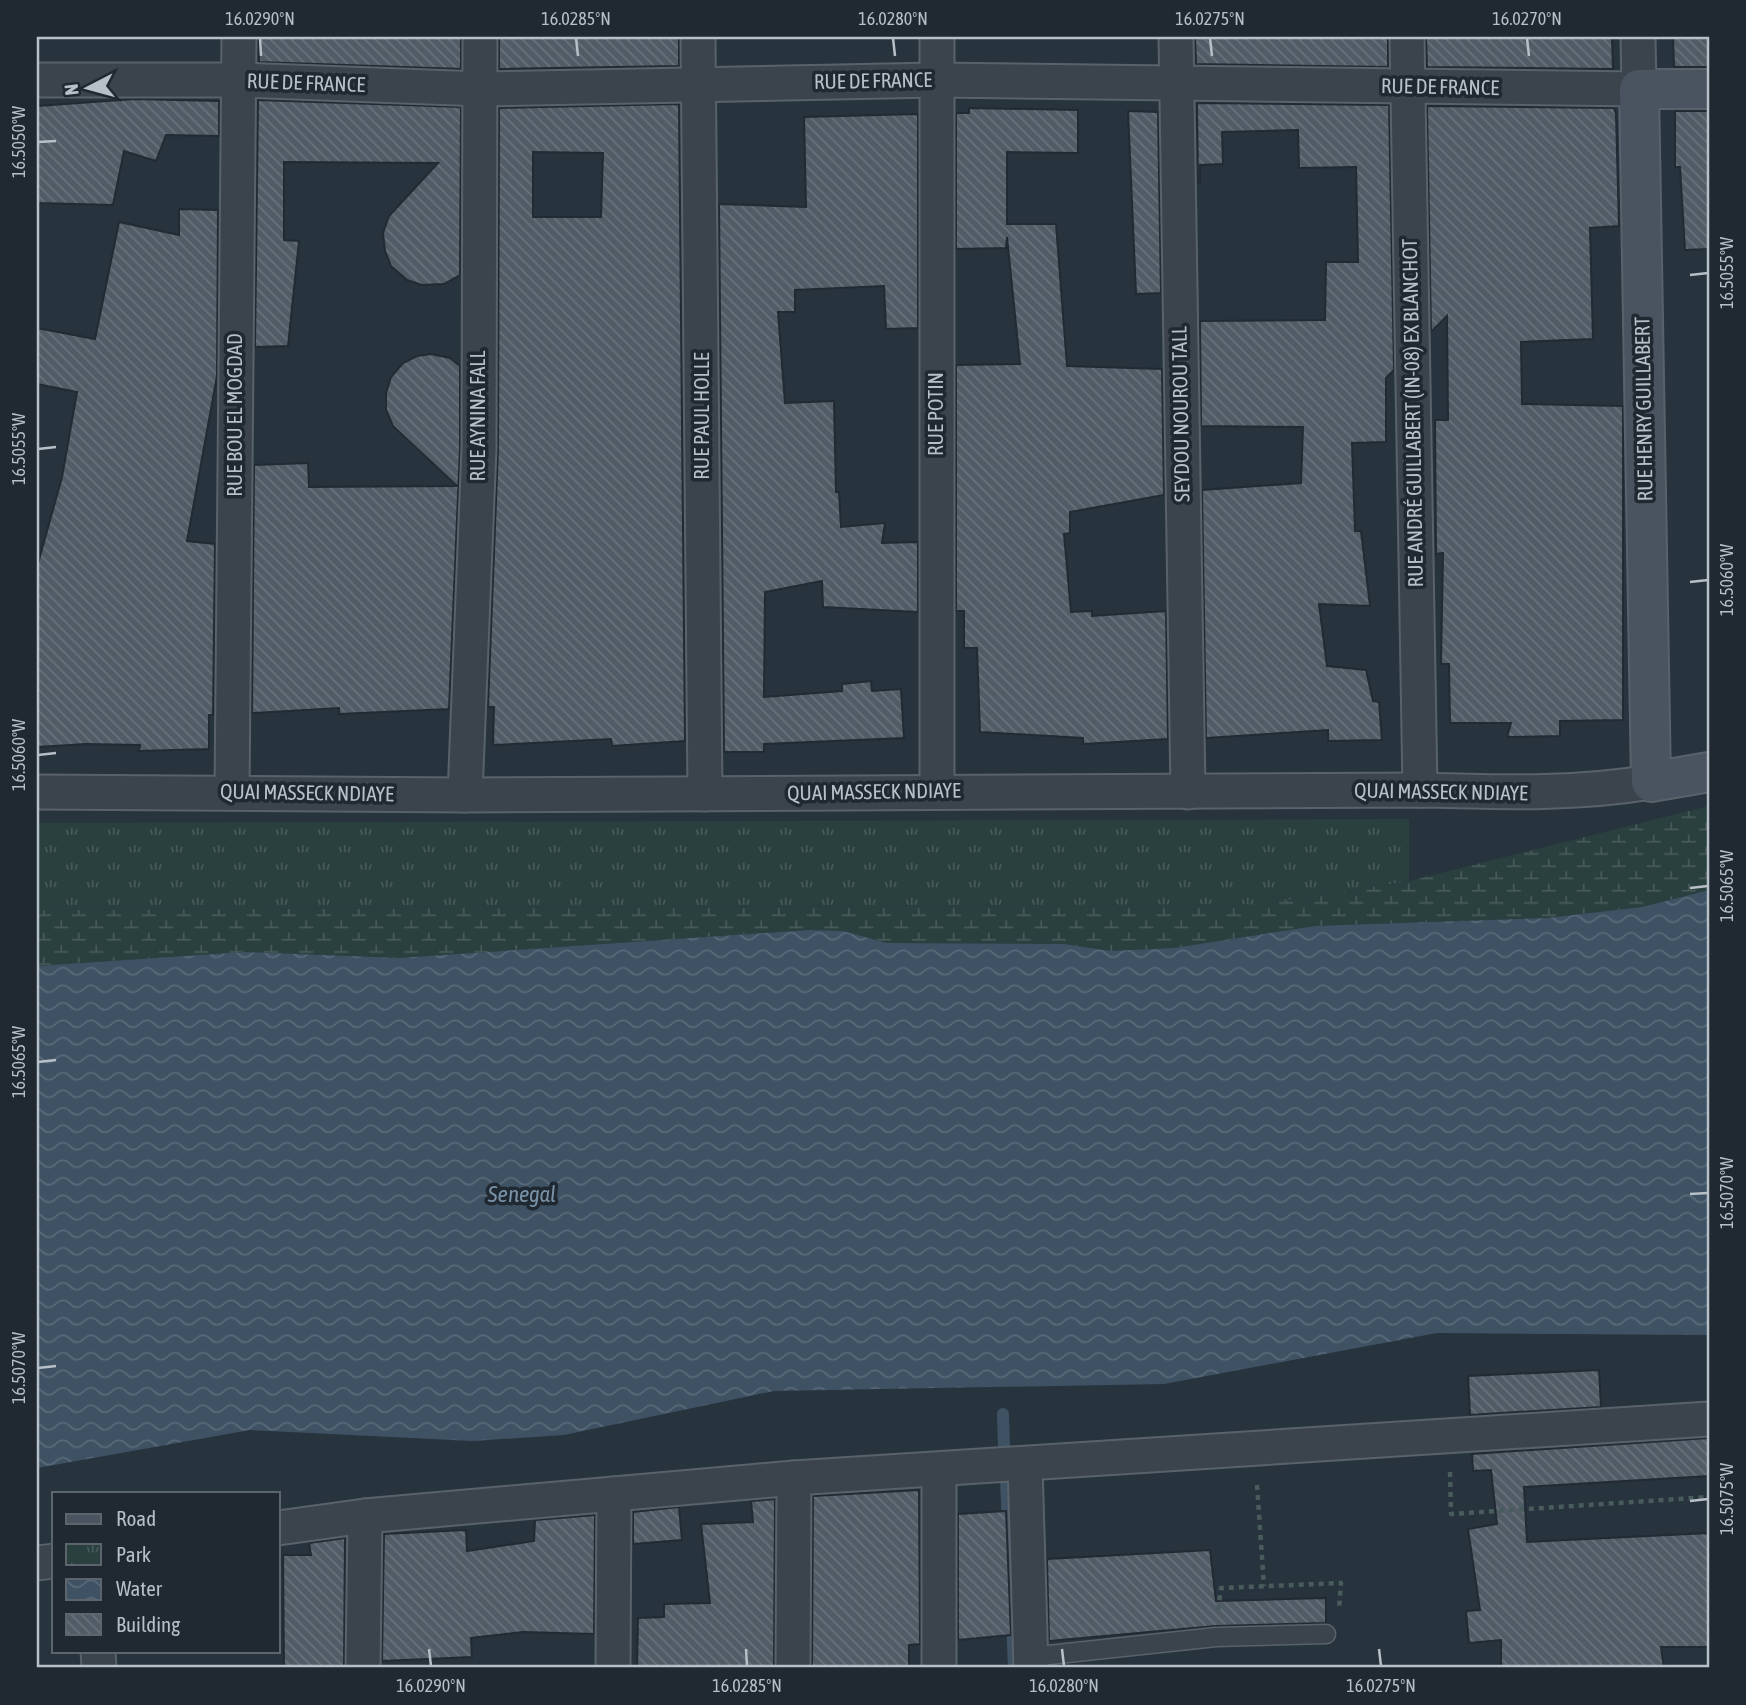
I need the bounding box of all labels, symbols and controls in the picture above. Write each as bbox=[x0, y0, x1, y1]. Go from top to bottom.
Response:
text: 16.0290°N bbox=[225, 8, 295, 29]
text: 16.0285°N bbox=[541, 8, 611, 29]
text: 16.0280°N bbox=[858, 8, 928, 29]
text: 16.0275°N bbox=[1175, 8, 1245, 29]
text: 16.0270°N bbox=[1492, 8, 1562, 29]
north arrow bbox=[52, 52, 122, 122]
street label: RUE DE FRANCE bbox=[814, 67, 932, 93]
street label: RUE DE FRANCE bbox=[246, 68, 366, 96]
street label: RUE DE FRANCE bbox=[1381, 73, 1499, 99]
text: N bbox=[60, 83, 83, 97]
text: 16.5050°W bbox=[8, 106, 29, 178]
text: 16.5055°W bbox=[1716, 237, 1737, 309]
street label: RUE ANDRÉ GUILLABERT (IN-08) EX BLANCHOT bbox=[1397, 238, 1427, 588]
street label: RUE HENRY GUILLABERT bbox=[1629, 316, 1657, 502]
street label: SEYDOU NOUROU TALL bbox=[1166, 326, 1194, 502]
street label: RUE BOU EL MOGDAD bbox=[222, 333, 246, 497]
street label: RUE AYNINA FALL bbox=[465, 350, 489, 482]
street label: RUE PAUL HOLLE bbox=[689, 352, 713, 480]
street label: RUE POTIN bbox=[923, 372, 947, 456]
text: 16.5055°W bbox=[8, 413, 29, 485]
text: 16.5060°W bbox=[1716, 544, 1737, 616]
text: 16.5060°W bbox=[8, 719, 29, 791]
street label: QUAI MASSECK NDIAYE bbox=[787, 777, 961, 805]
street label: QUAI MASSECK NDIAYE bbox=[1354, 777, 1528, 805]
street label: QUAI MASSECK NDIAYE bbox=[220, 778, 394, 806]
text: 16.5065°W bbox=[1716, 850, 1737, 922]
text: 16.5065°W bbox=[8, 1026, 29, 1098]
text: 16.5070°W bbox=[1716, 1157, 1737, 1229]
water label: Senegal bbox=[487, 1181, 556, 1207]
text: 16.5070°W bbox=[8, 1332, 29, 1404]
text: 16.5075°W bbox=[1716, 1463, 1737, 1535]
legend bbox=[52, 1492, 280, 1652]
text: Road bbox=[116, 1506, 156, 1530]
text: Park bbox=[116, 1542, 151, 1566]
text: Water bbox=[116, 1576, 163, 1600]
text: Building bbox=[116, 1612, 180, 1636]
text: 16.0290°N bbox=[396, 1675, 466, 1696]
text: 16.0285°N bbox=[712, 1675, 782, 1696]
text: 16.0280°N bbox=[1029, 1675, 1099, 1696]
text: 16.0275°N bbox=[1346, 1675, 1416, 1696]

